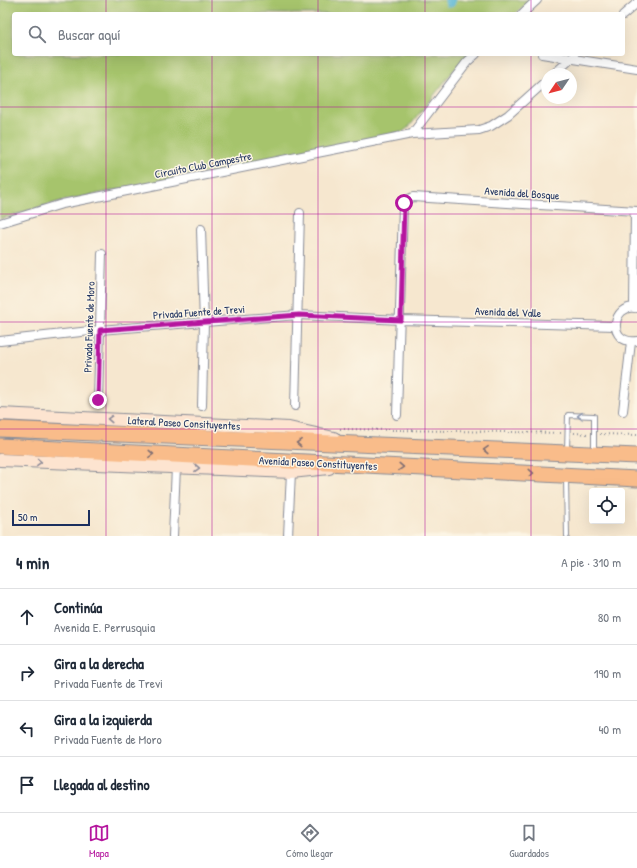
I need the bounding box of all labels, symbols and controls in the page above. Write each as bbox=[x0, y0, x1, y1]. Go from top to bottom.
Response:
search box bbox=[12, 12, 625, 56]
icon: search bbox=[26, 23, 48, 45]
text: Buscar aquí bbox=[58, 24, 121, 45]
north arrow bbox=[541, 68, 577, 104]
street label: Circuito Club Campestre bbox=[153, 149, 253, 181]
street label: Avenida del Bosque bbox=[484, 183, 560, 203]
route start bbox=[395, 194, 413, 212]
street label: Privada Fuente de Moro bbox=[80, 281, 98, 373]
street label: Privada Fuente de Trevi bbox=[153, 302, 245, 322]
street label: Avenida del Valle bbox=[475, 304, 542, 320]
route end bbox=[89, 391, 107, 409]
one-way arrow bbox=[577, 411, 583, 420]
street label: Lateral Paseo Consituyentes bbox=[127, 413, 241, 433]
one-way arrow bbox=[107, 415, 113, 424]
one-way arrow bbox=[296, 438, 302, 447]
one-way arrow bbox=[483, 446, 489, 454]
one-way arrow bbox=[148, 450, 154, 458]
street label: Avenida Paseo Constituyentes bbox=[259, 453, 377, 473]
one-way arrow bbox=[36, 458, 42, 466]
one-way arrow bbox=[398, 462, 404, 471]
one-way arrow bbox=[194, 464, 200, 473]
one-way arrow bbox=[528, 469, 534, 478]
map controls bbox=[589, 488, 625, 524]
button: locate bbox=[589, 488, 625, 524]
scale bar bbox=[12, 508, 90, 527]
text: 50 m bbox=[18, 510, 38, 524]
text: 4 min bbox=[16, 551, 49, 574]
text: A pie · 310 m bbox=[561, 553, 621, 571]
text: Continúa bbox=[54, 597, 102, 618]
icon: ahead bbox=[16, 606, 38, 628]
text: 80 m bbox=[598, 608, 621, 626]
text: Avenida E. Perrusquia bbox=[54, 618, 155, 636]
text: Gira a la derecha bbox=[54, 653, 144, 674]
icon: right bbox=[16, 662, 38, 684]
text: 190 m bbox=[594, 664, 621, 682]
text: Privada Fuente de Trevi bbox=[54, 674, 163, 692]
text: Gira a la izquierda bbox=[54, 709, 152, 730]
icon: left bbox=[16, 718, 38, 740]
text: 40 m bbox=[598, 720, 621, 738]
text: Privada Fuente de Moro bbox=[54, 730, 162, 748]
icon: arrive bbox=[16, 774, 38, 796]
text: Llegada al destino bbox=[54, 774, 150, 795]
tab: Mapa bbox=[88, 822, 110, 860]
tab: Cómo llegar bbox=[286, 822, 333, 860]
tab: Guardados bbox=[509, 822, 549, 860]

